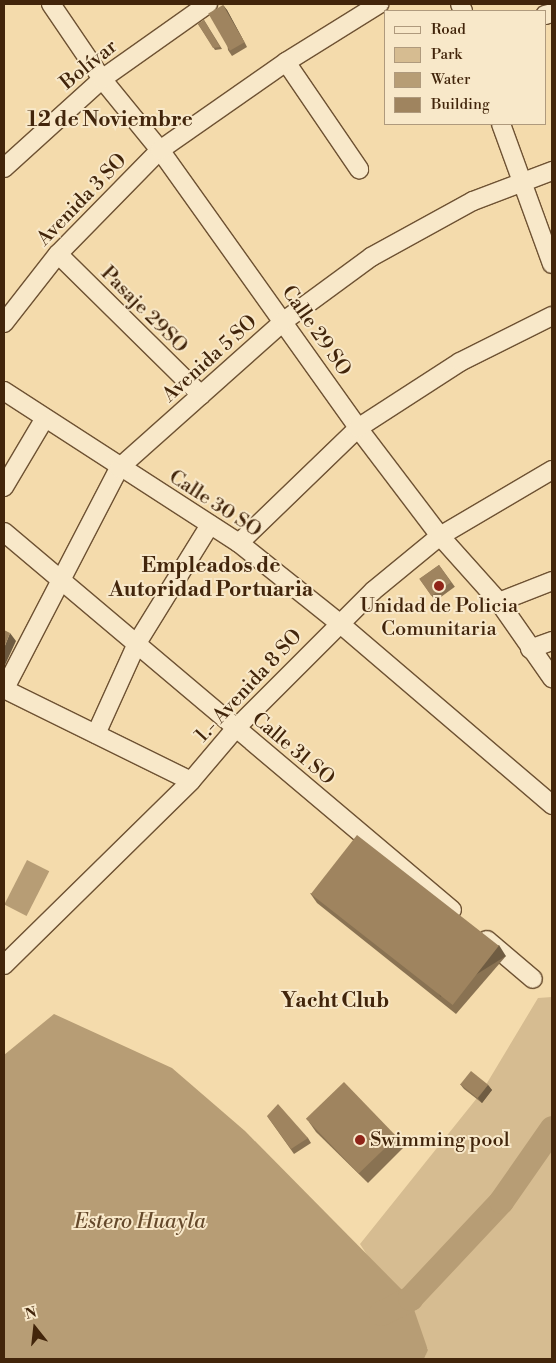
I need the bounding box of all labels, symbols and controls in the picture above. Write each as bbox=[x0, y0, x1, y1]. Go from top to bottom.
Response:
legend bbox=[384, 10, 546, 125]
text: Road bbox=[431, 20, 466, 39]
street label: Bolívar bbox=[56, 35, 122, 95]
text: Park bbox=[431, 45, 462, 64]
text: Water bbox=[431, 70, 470, 89]
text: Building bbox=[431, 95, 490, 114]
district label: 12 de Noviembre bbox=[27, 107, 193, 133]
street label: Avenida 3 SO bbox=[32, 149, 132, 251]
street label: Pasaje 29SO bbox=[96, 262, 192, 358]
street label: Calle 29 SO bbox=[276, 281, 356, 381]
street label: Avenida 5 SO bbox=[158, 310, 262, 408]
street label: Calle 30 SO bbox=[164, 465, 266, 543]
district label: Empleados de Autoridad Portuaria bbox=[109, 553, 313, 603]
marker: Unidad de Policia Comunitaria bbox=[433, 580, 445, 592]
place label: Unidad de Policia Comunitaria bbox=[360, 594, 518, 641]
street label: 1.- Avenida 8 SO bbox=[191, 625, 307, 747]
street label: Calle 31 SO bbox=[247, 708, 339, 790]
district label: Yacht Club bbox=[281, 988, 389, 1014]
place label: Swimming pool bbox=[370, 1128, 510, 1152]
marker: Swimming pool bbox=[354, 1134, 366, 1146]
water label: Estero Huayla bbox=[74, 1209, 206, 1235]
north arrow bbox=[10, 1303, 60, 1353]
text: N bbox=[23, 1303, 39, 1324]

